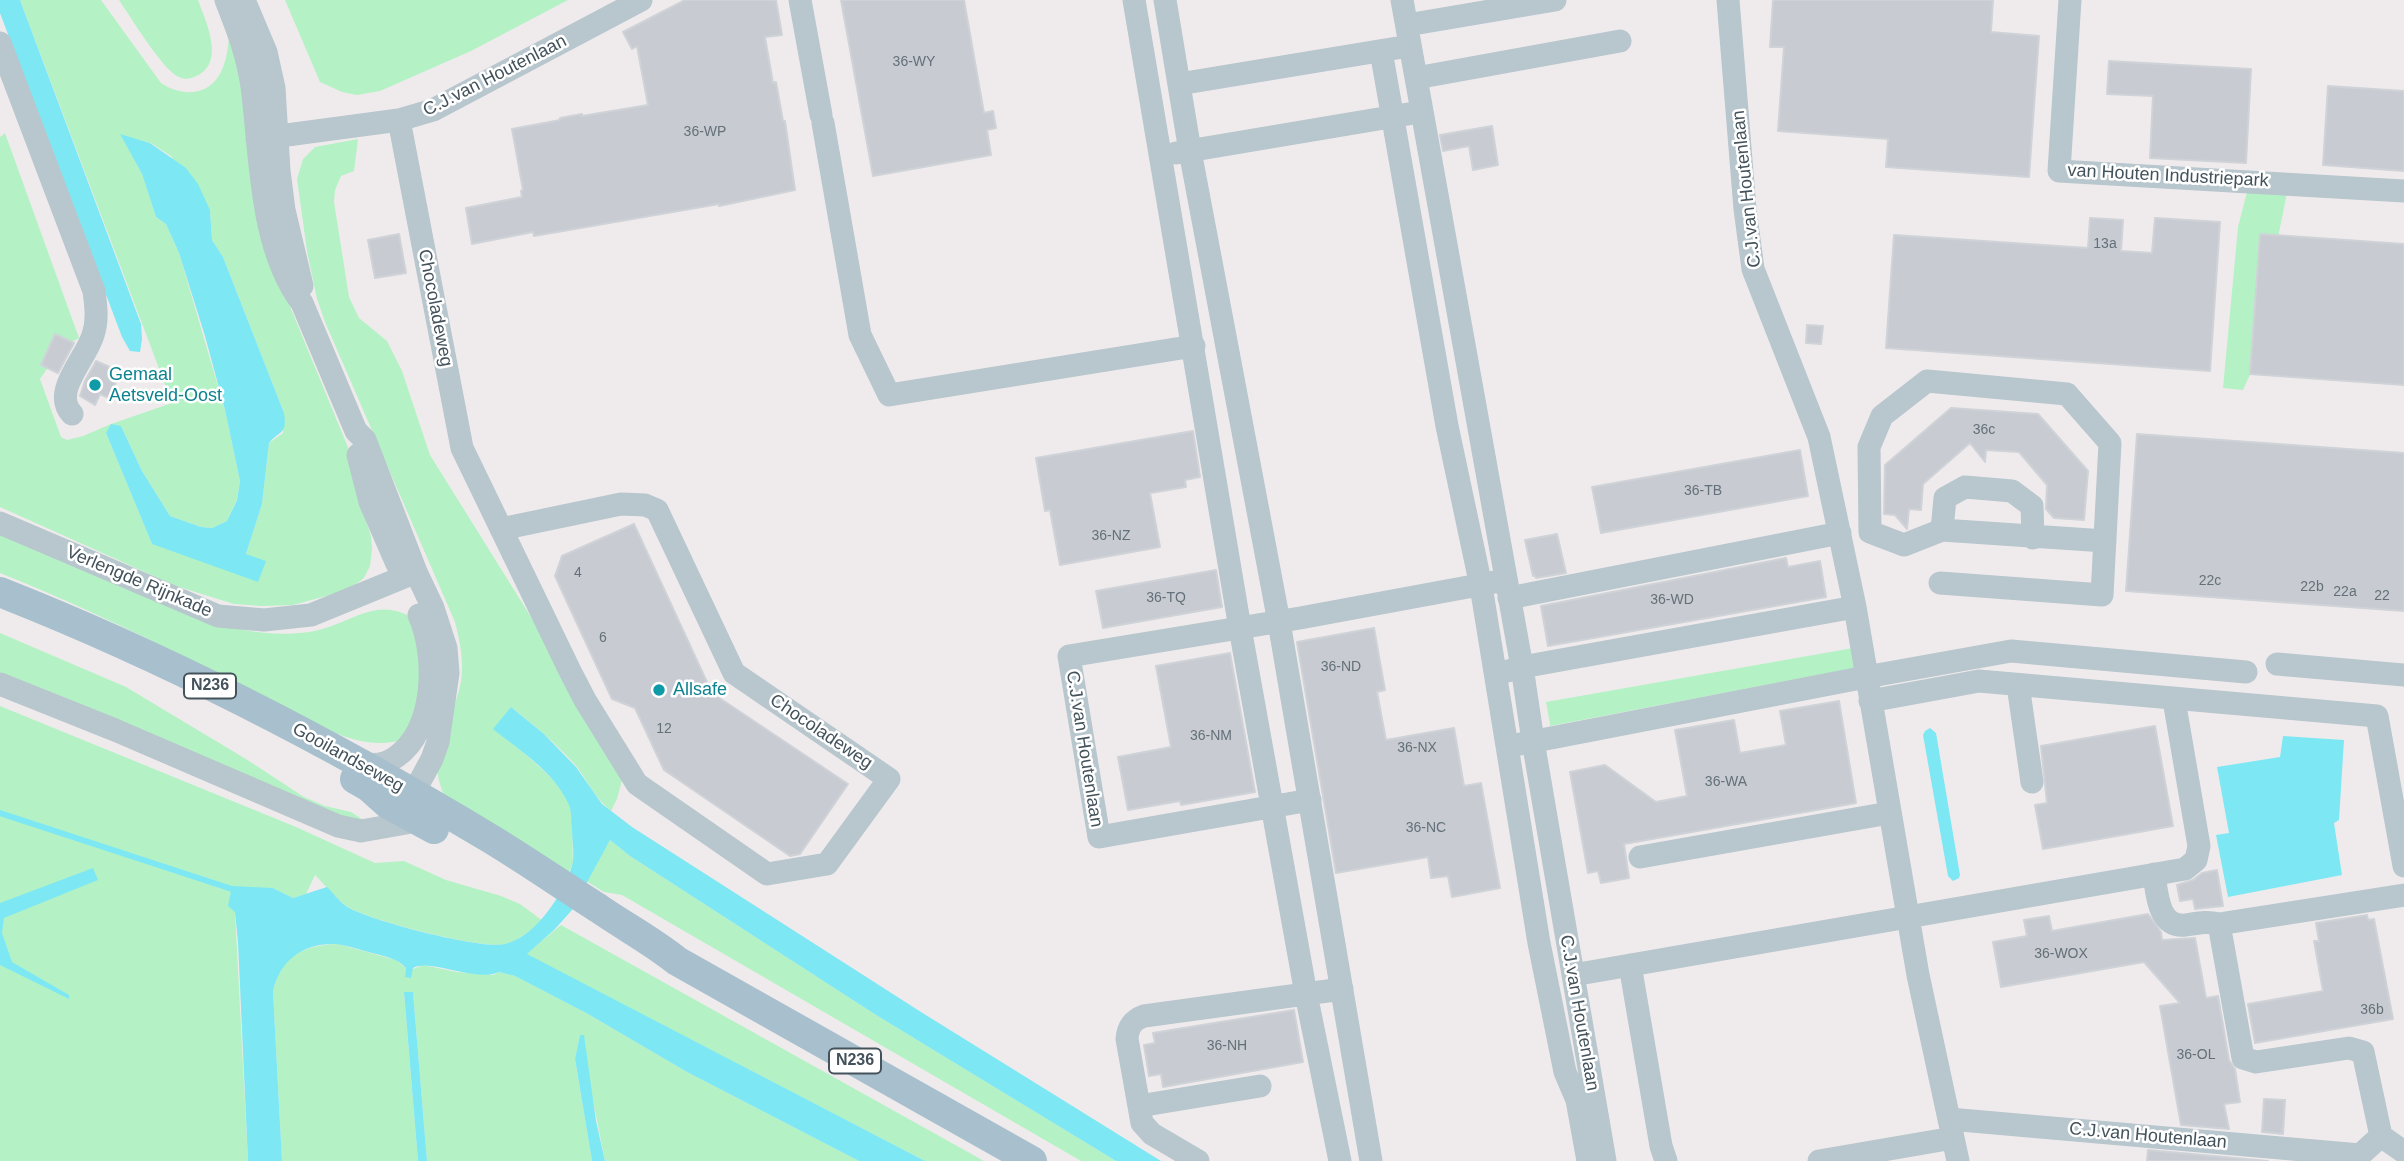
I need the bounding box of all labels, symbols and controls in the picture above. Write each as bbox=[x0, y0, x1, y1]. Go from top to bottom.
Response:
street label: C.J.van Houtenlaan bbox=[420, 30, 570, 122]
house number: 36-WY bbox=[893, 54, 935, 70]
street label: C.J.van Houtenlaan bbox=[1728, 109, 1766, 269]
house number: 36-WP bbox=[684, 124, 726, 140]
street label: van Houten Industriepark bbox=[2067, 160, 2269, 192]
house number: 13a bbox=[2093, 236, 2117, 252]
street label: Chocoladeweg bbox=[413, 247, 457, 369]
place label: Gemaal Aetsveld-Oost bbox=[109, 364, 222, 406]
marker: Gemaal Aetsveld-Oost bbox=[87, 377, 103, 393]
house number: 36c bbox=[1973, 422, 1995, 438]
house number: 36-TB bbox=[1684, 483, 1722, 499]
house number: 36-NZ bbox=[1092, 528, 1130, 544]
street label: Verlengde Rijnkade bbox=[63, 542, 215, 622]
house number: 4 bbox=[574, 565, 582, 581]
house number: 22c bbox=[2199, 573, 2221, 589]
house number: 22b bbox=[2300, 579, 2324, 595]
house number: 22a bbox=[2333, 584, 2357, 600]
house number: 22 bbox=[2374, 588, 2390, 604]
house number: 36-TQ bbox=[1146, 590, 1186, 606]
house number: 36-WD bbox=[1650, 592, 1694, 608]
house number: 6 bbox=[599, 630, 607, 646]
house number: 36-ND bbox=[1321, 659, 1361, 675]
street label: C.J.van Houtenlaan bbox=[1061, 669, 1107, 829]
road number: N236 bbox=[184, 674, 236, 698]
place label: Allsafe bbox=[673, 679, 727, 701]
marker: Allsafe bbox=[651, 682, 667, 698]
street label: Chocoladeweg bbox=[766, 690, 876, 774]
street label: Gooilandseweg bbox=[289, 718, 407, 798]
house number: 12 bbox=[656, 721, 672, 737]
house number: 36-NM bbox=[1190, 728, 1232, 744]
house number: 36-NX bbox=[1397, 740, 1437, 756]
house number: 36-WA bbox=[1705, 774, 1747, 790]
house number: 36-NC bbox=[1406, 820, 1446, 836]
street label: C.J.van Houtenlaan bbox=[1555, 933, 1603, 1093]
house number: 36-WOX bbox=[2034, 946, 2088, 962]
house number: 36b bbox=[2360, 1002, 2384, 1018]
house number: 36-NH bbox=[1207, 1038, 1247, 1054]
house number: 36-OL bbox=[2177, 1047, 2215, 1063]
road number: N236 bbox=[829, 1049, 881, 1074]
street label: C.J.van Houtenlaan bbox=[2068, 1118, 2228, 1154]

